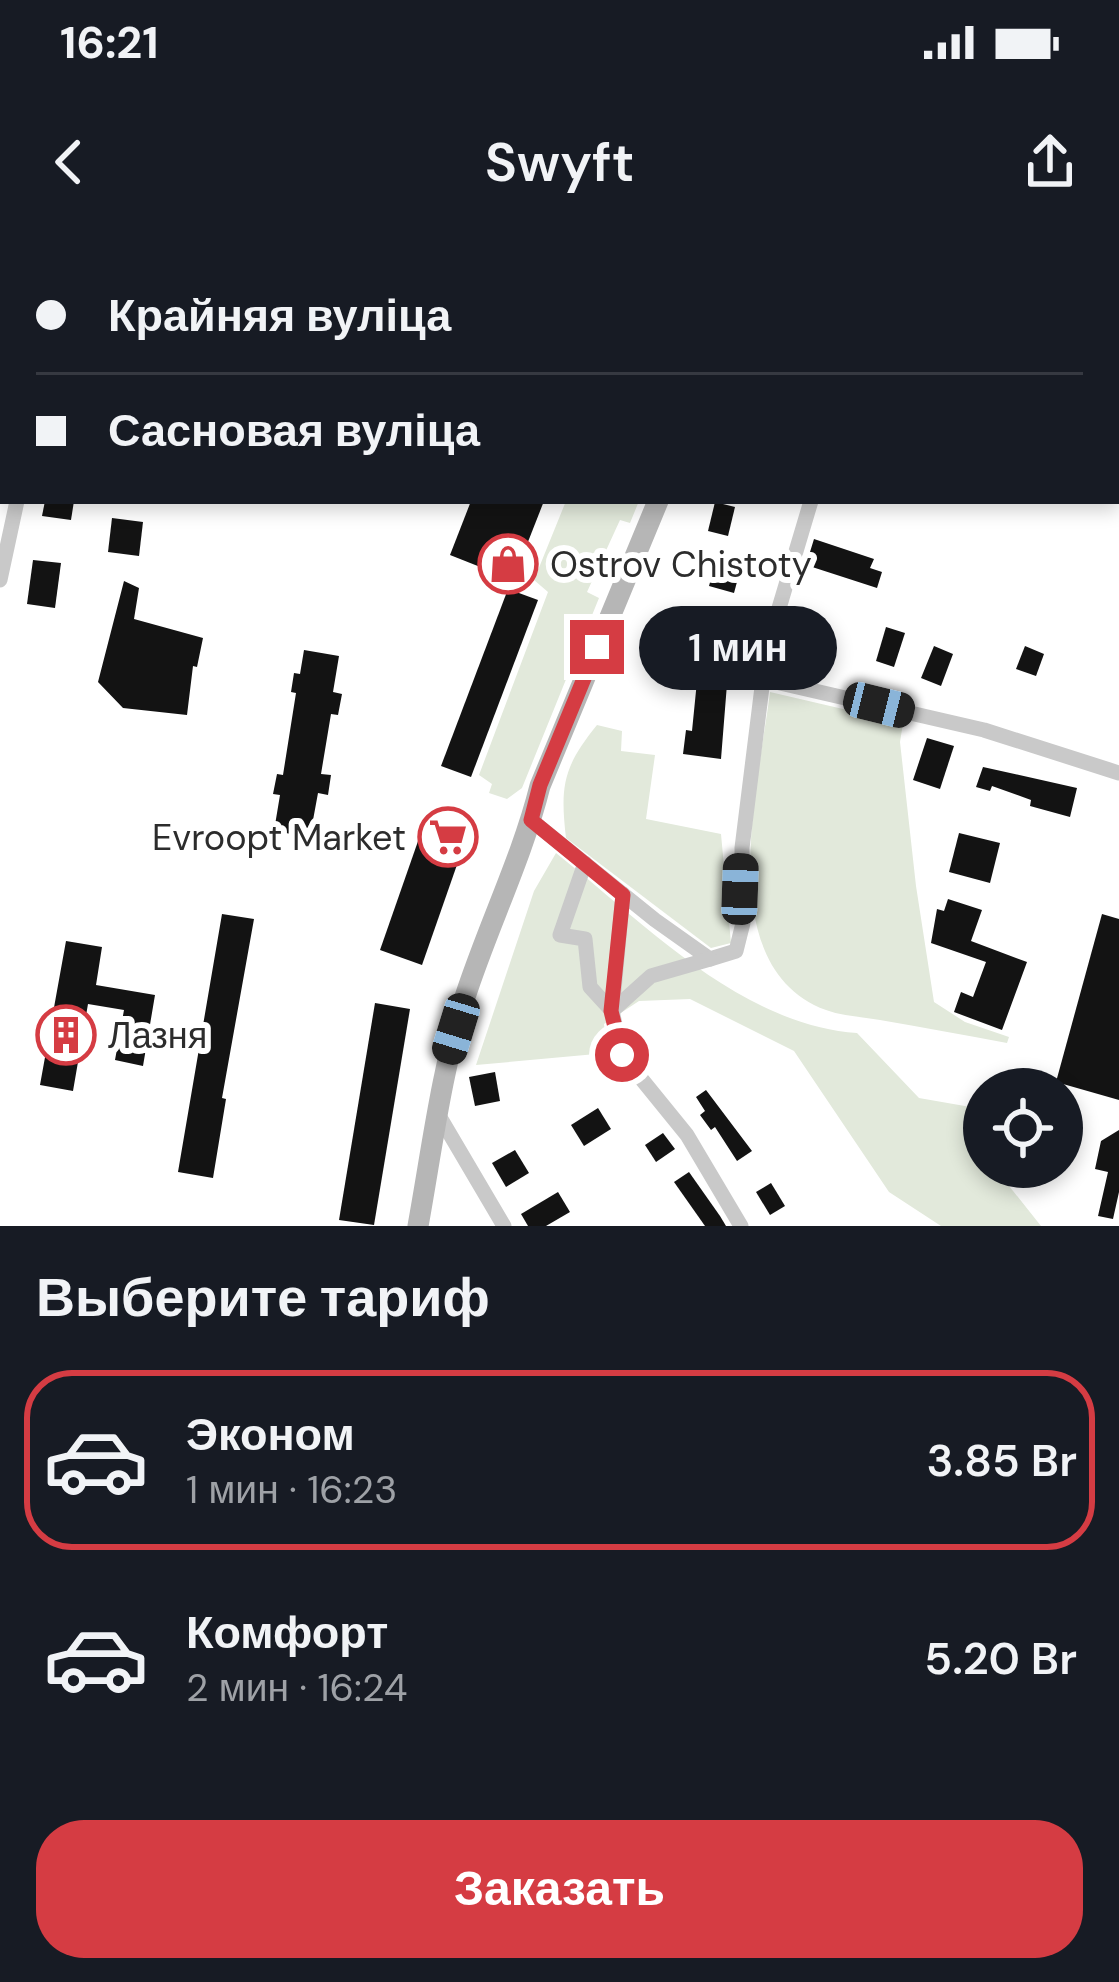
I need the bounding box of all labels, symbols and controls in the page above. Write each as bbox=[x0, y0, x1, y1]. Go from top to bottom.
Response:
text: 16:21 bbox=[60, 13, 159, 72]
text: Swyft bbox=[485, 127, 634, 198]
icon: back bbox=[36, 129, 102, 195]
icon: share bbox=[1017, 129, 1083, 195]
text: Крайняя вуліца bbox=[108, 286, 451, 345]
text: Сасновая вуліца bbox=[108, 401, 480, 460]
shop icon: Ostrov Chistoty bbox=[477, 533, 539, 595]
place label: Ostrov Chistoty bbox=[550, 541, 812, 588]
callout: 1 мин bbox=[639, 605, 837, 689]
route end bbox=[570, 620, 624, 674]
text: 1 мин bbox=[688, 622, 788, 673]
car bbox=[840, 679, 918, 731]
supermarket icon: Evroopt Market bbox=[417, 806, 479, 868]
place label: Evroopt Market bbox=[152, 814, 406, 861]
car bbox=[721, 852, 759, 926]
car bbox=[428, 989, 484, 1069]
building icon: Лазня bbox=[35, 1004, 97, 1066]
place label: Лазня bbox=[108, 1012, 207, 1059]
route start bbox=[595, 1028, 649, 1082]
map controls bbox=[963, 1068, 1083, 1188]
button: locate bbox=[963, 1068, 1083, 1188]
text: Выберите тариф bbox=[36, 1262, 490, 1333]
text: Эконом bbox=[186, 1405, 355, 1464]
icon: car bbox=[42, 1406, 150, 1514]
text: 3.85 Br bbox=[926, 1431, 1077, 1490]
text: 1 мин · 16:23 bbox=[186, 1464, 397, 1515]
text: Комфорт bbox=[186, 1603, 388, 1662]
icon: car bbox=[42, 1604, 150, 1712]
text: 5.20 Br bbox=[924, 1629, 1077, 1688]
text: 2 мин · 16:24 bbox=[186, 1662, 407, 1713]
button: Заказать bbox=[36, 1820, 1083, 1958]

